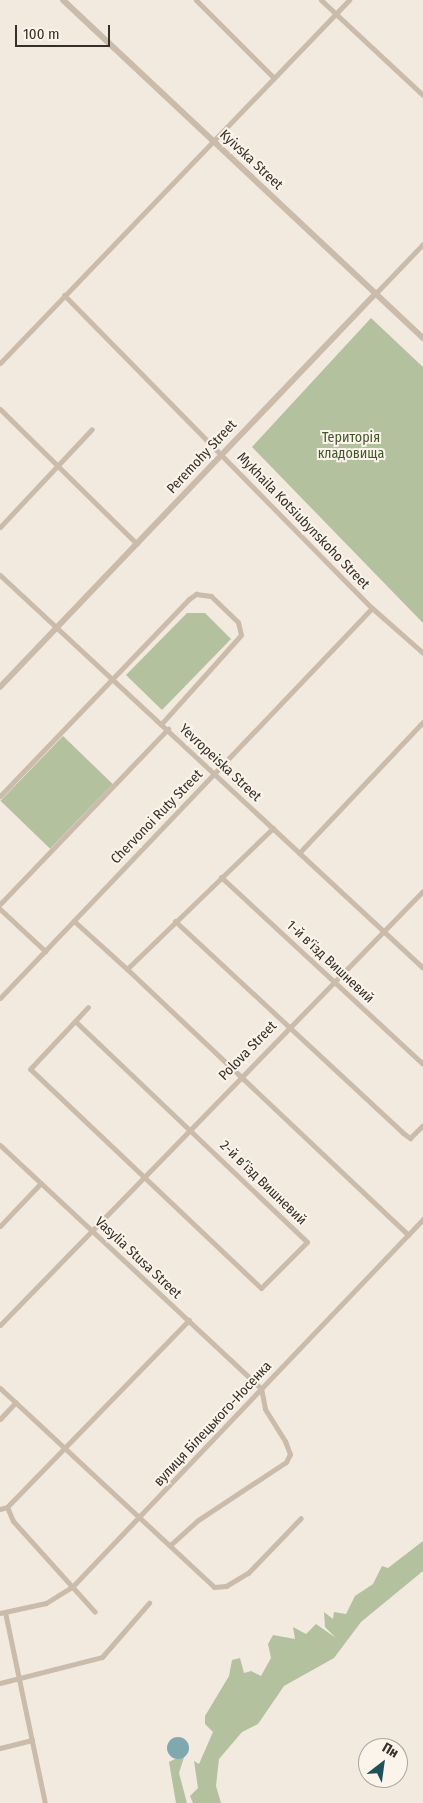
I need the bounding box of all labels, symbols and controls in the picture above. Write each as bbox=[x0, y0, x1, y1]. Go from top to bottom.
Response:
scale bar bbox=[18, 15, 112, 47]
text: 100 m bbox=[23, 25, 60, 43]
street label: Kyivska Street bbox=[216, 127, 286, 193]
street label: Peremohy Street bbox=[164, 417, 240, 497]
park label: Територія кладовища bbox=[318, 430, 384, 462]
street label: Mykhaila Kotsiubynskoho Street bbox=[233, 449, 373, 593]
street label: Yevropeiska Street bbox=[176, 721, 264, 805]
street label: Chervonoi Ruty Street bbox=[108, 766, 206, 868]
street label: 1-й в'їзд Вишневий bbox=[283, 917, 377, 1007]
street label: Polova Street bbox=[216, 1018, 280, 1084]
street label: 2-й вʼїзд Вишневий bbox=[216, 1137, 310, 1229]
street label: Vasylia Stusa Street bbox=[91, 1214, 185, 1302]
street label: вулиця Білецького-Носенка bbox=[151, 1358, 275, 1490]
north arrow bbox=[358, 1738, 408, 1788]
text: Пн bbox=[379, 1739, 401, 1762]

